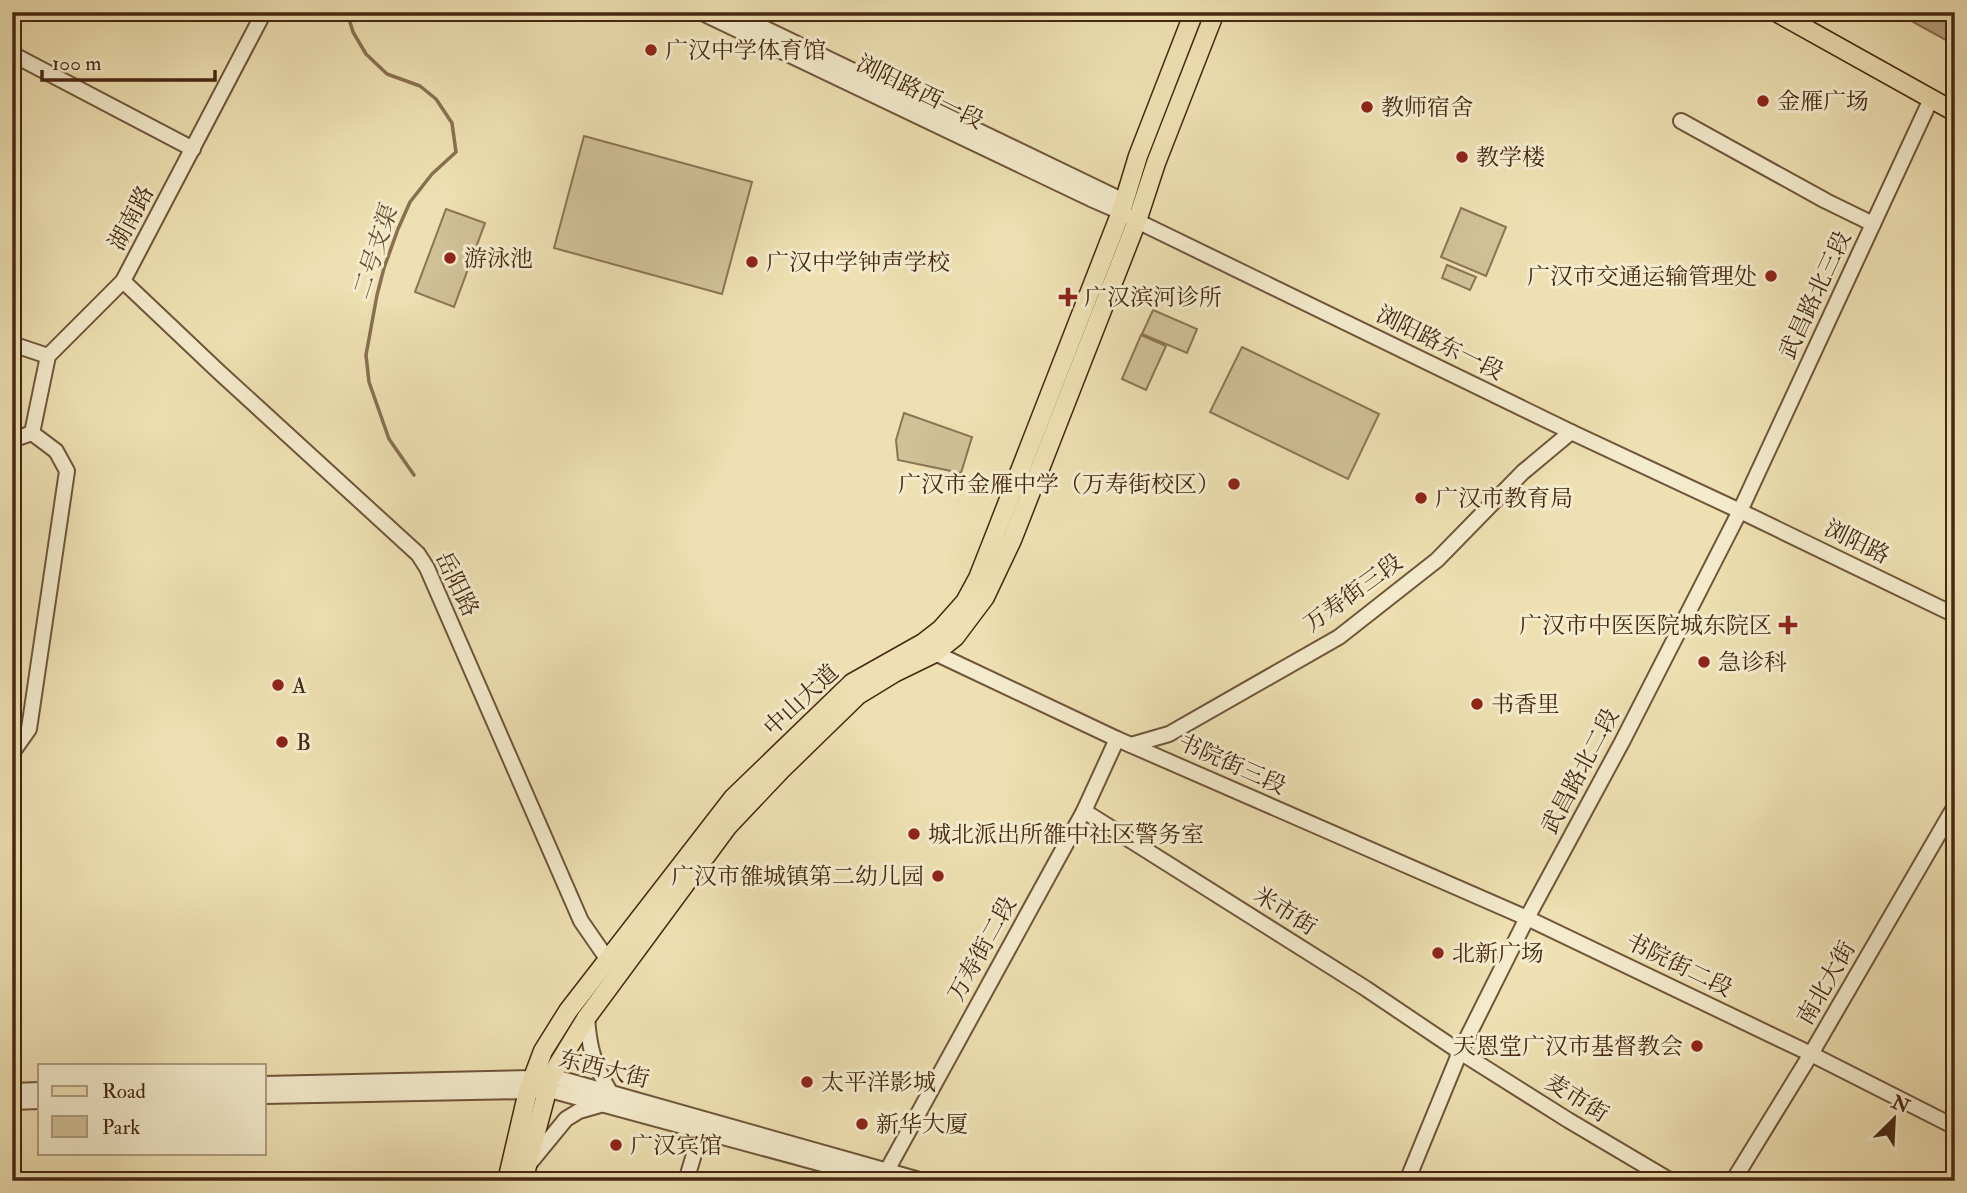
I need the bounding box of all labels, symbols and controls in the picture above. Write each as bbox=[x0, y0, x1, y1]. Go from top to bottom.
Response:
place label: 广汉中学体育馆 bbox=[665, 36, 826, 65]
scale bar bbox=[42, 38, 215, 82]
marker: 广汉中学体育馆 bbox=[643, 42, 659, 58]
street label: 浏阳路西一段 bbox=[852, 49, 988, 135]
text: 100 m bbox=[52, 50, 102, 77]
place label: 金雁广场 bbox=[1777, 87, 1869, 116]
place label: 教师宿舍 bbox=[1381, 93, 1473, 122]
marker: 金雁广场 bbox=[1755, 93, 1771, 109]
marker: 教师宿舍 bbox=[1359, 99, 1375, 115]
place label: 教学楼 bbox=[1476, 143, 1545, 172]
marker: 教学楼 bbox=[1454, 149, 1470, 165]
street label: 湖南路 bbox=[102, 181, 160, 255]
water label: 二号支渠 bbox=[345, 200, 406, 303]
street label: 武昌路北三段 bbox=[1773, 226, 1857, 364]
place label: 游泳池 bbox=[464, 244, 533, 273]
place label: 广汉中学钟声学校 bbox=[766, 248, 950, 277]
marker: 游泳池 bbox=[442, 250, 458, 266]
marker: 广汉中学钟声学校 bbox=[744, 254, 760, 270]
place label: 广汉市交通运输管理处 bbox=[1527, 262, 1757, 291]
marker: 广汉市交通运输管理处 bbox=[1763, 268, 1779, 284]
place label: 广汉滨河诊所 bbox=[1084, 283, 1222, 312]
marker: 广汉滨河诊所 bbox=[1058, 287, 1078, 307]
street label: 浏阳路东一段 bbox=[1372, 300, 1508, 386]
place label: 广汉市金雁中学（万寿街校区） bbox=[898, 470, 1220, 499]
marker: 广汉市金雁中学（万寿街校区） bbox=[1226, 476, 1242, 492]
place label: 广汉市教育局 bbox=[1435, 484, 1573, 513]
marker: 广汉市教育局 bbox=[1413, 490, 1429, 506]
street label: 浏阳路 bbox=[1820, 514, 1894, 570]
street label: 岳阳路 bbox=[429, 547, 485, 621]
street label: 万寿街三段 bbox=[1298, 547, 1408, 639]
place label: 广汉市中医医院城东院区 bbox=[1519, 611, 1772, 640]
marker: 广汉市中医医院城东院区 bbox=[1778, 615, 1798, 635]
place label: 急诊科 bbox=[1718, 648, 1787, 677]
marker: 急诊科 bbox=[1696, 654, 1712, 670]
street label: 中山大道 bbox=[757, 658, 845, 742]
place label: A bbox=[291, 671, 307, 700]
marker: A bbox=[270, 677, 286, 693]
place label: 书香里 bbox=[1491, 690, 1560, 719]
marker: 书香里 bbox=[1469, 696, 1485, 712]
street label: 武昌路北二段 bbox=[1535, 703, 1625, 839]
street label: 书院街三段 bbox=[1174, 727, 1290, 801]
place label: B bbox=[296, 728, 311, 757]
marker: B bbox=[274, 734, 290, 750]
place label: 城北派出所雒中社区警务室 bbox=[928, 820, 1204, 849]
marker: 城北派出所雒中社区警务室 bbox=[906, 826, 922, 842]
place label: 广汉市雒城镇第二幼儿园 bbox=[671, 862, 924, 891]
marker: 广汉市雒城镇第二幼儿园 bbox=[930, 868, 946, 884]
street label: 米市街 bbox=[1248, 880, 1322, 942]
street label: 万寿街二段 bbox=[941, 892, 1023, 1006]
street label: 书院街二段 bbox=[1621, 927, 1737, 1003]
street label: 南北大街 bbox=[1790, 936, 1862, 1030]
place label: 北新广场 bbox=[1452, 939, 1544, 968]
marker: 北新广场 bbox=[1430, 945, 1446, 961]
place label: 天恩堂广汉市基督教会 bbox=[1453, 1032, 1683, 1061]
marker: 天恩堂广汉市基督教会 bbox=[1689, 1038, 1705, 1054]
street label: 东西大街 bbox=[556, 1044, 652, 1094]
legend bbox=[38, 1064, 266, 1154]
street label: 麦市街 bbox=[1540, 1067, 1614, 1129]
place label: 太平洋影城 bbox=[821, 1068, 936, 1097]
marker: 太平洋影城 bbox=[799, 1074, 815, 1090]
text: Road bbox=[102, 1078, 147, 1105]
north arrow bbox=[1858, 1084, 1928, 1154]
text: N bbox=[1887, 1090, 1914, 1119]
place label: 新华大厦 bbox=[876, 1110, 968, 1139]
text: Park bbox=[102, 1114, 140, 1141]
marker: 新华大厦 bbox=[854, 1116, 870, 1132]
place label: 广汉宾馆 bbox=[630, 1131, 722, 1160]
marker: 广汉宾馆 bbox=[608, 1137, 624, 1153]

